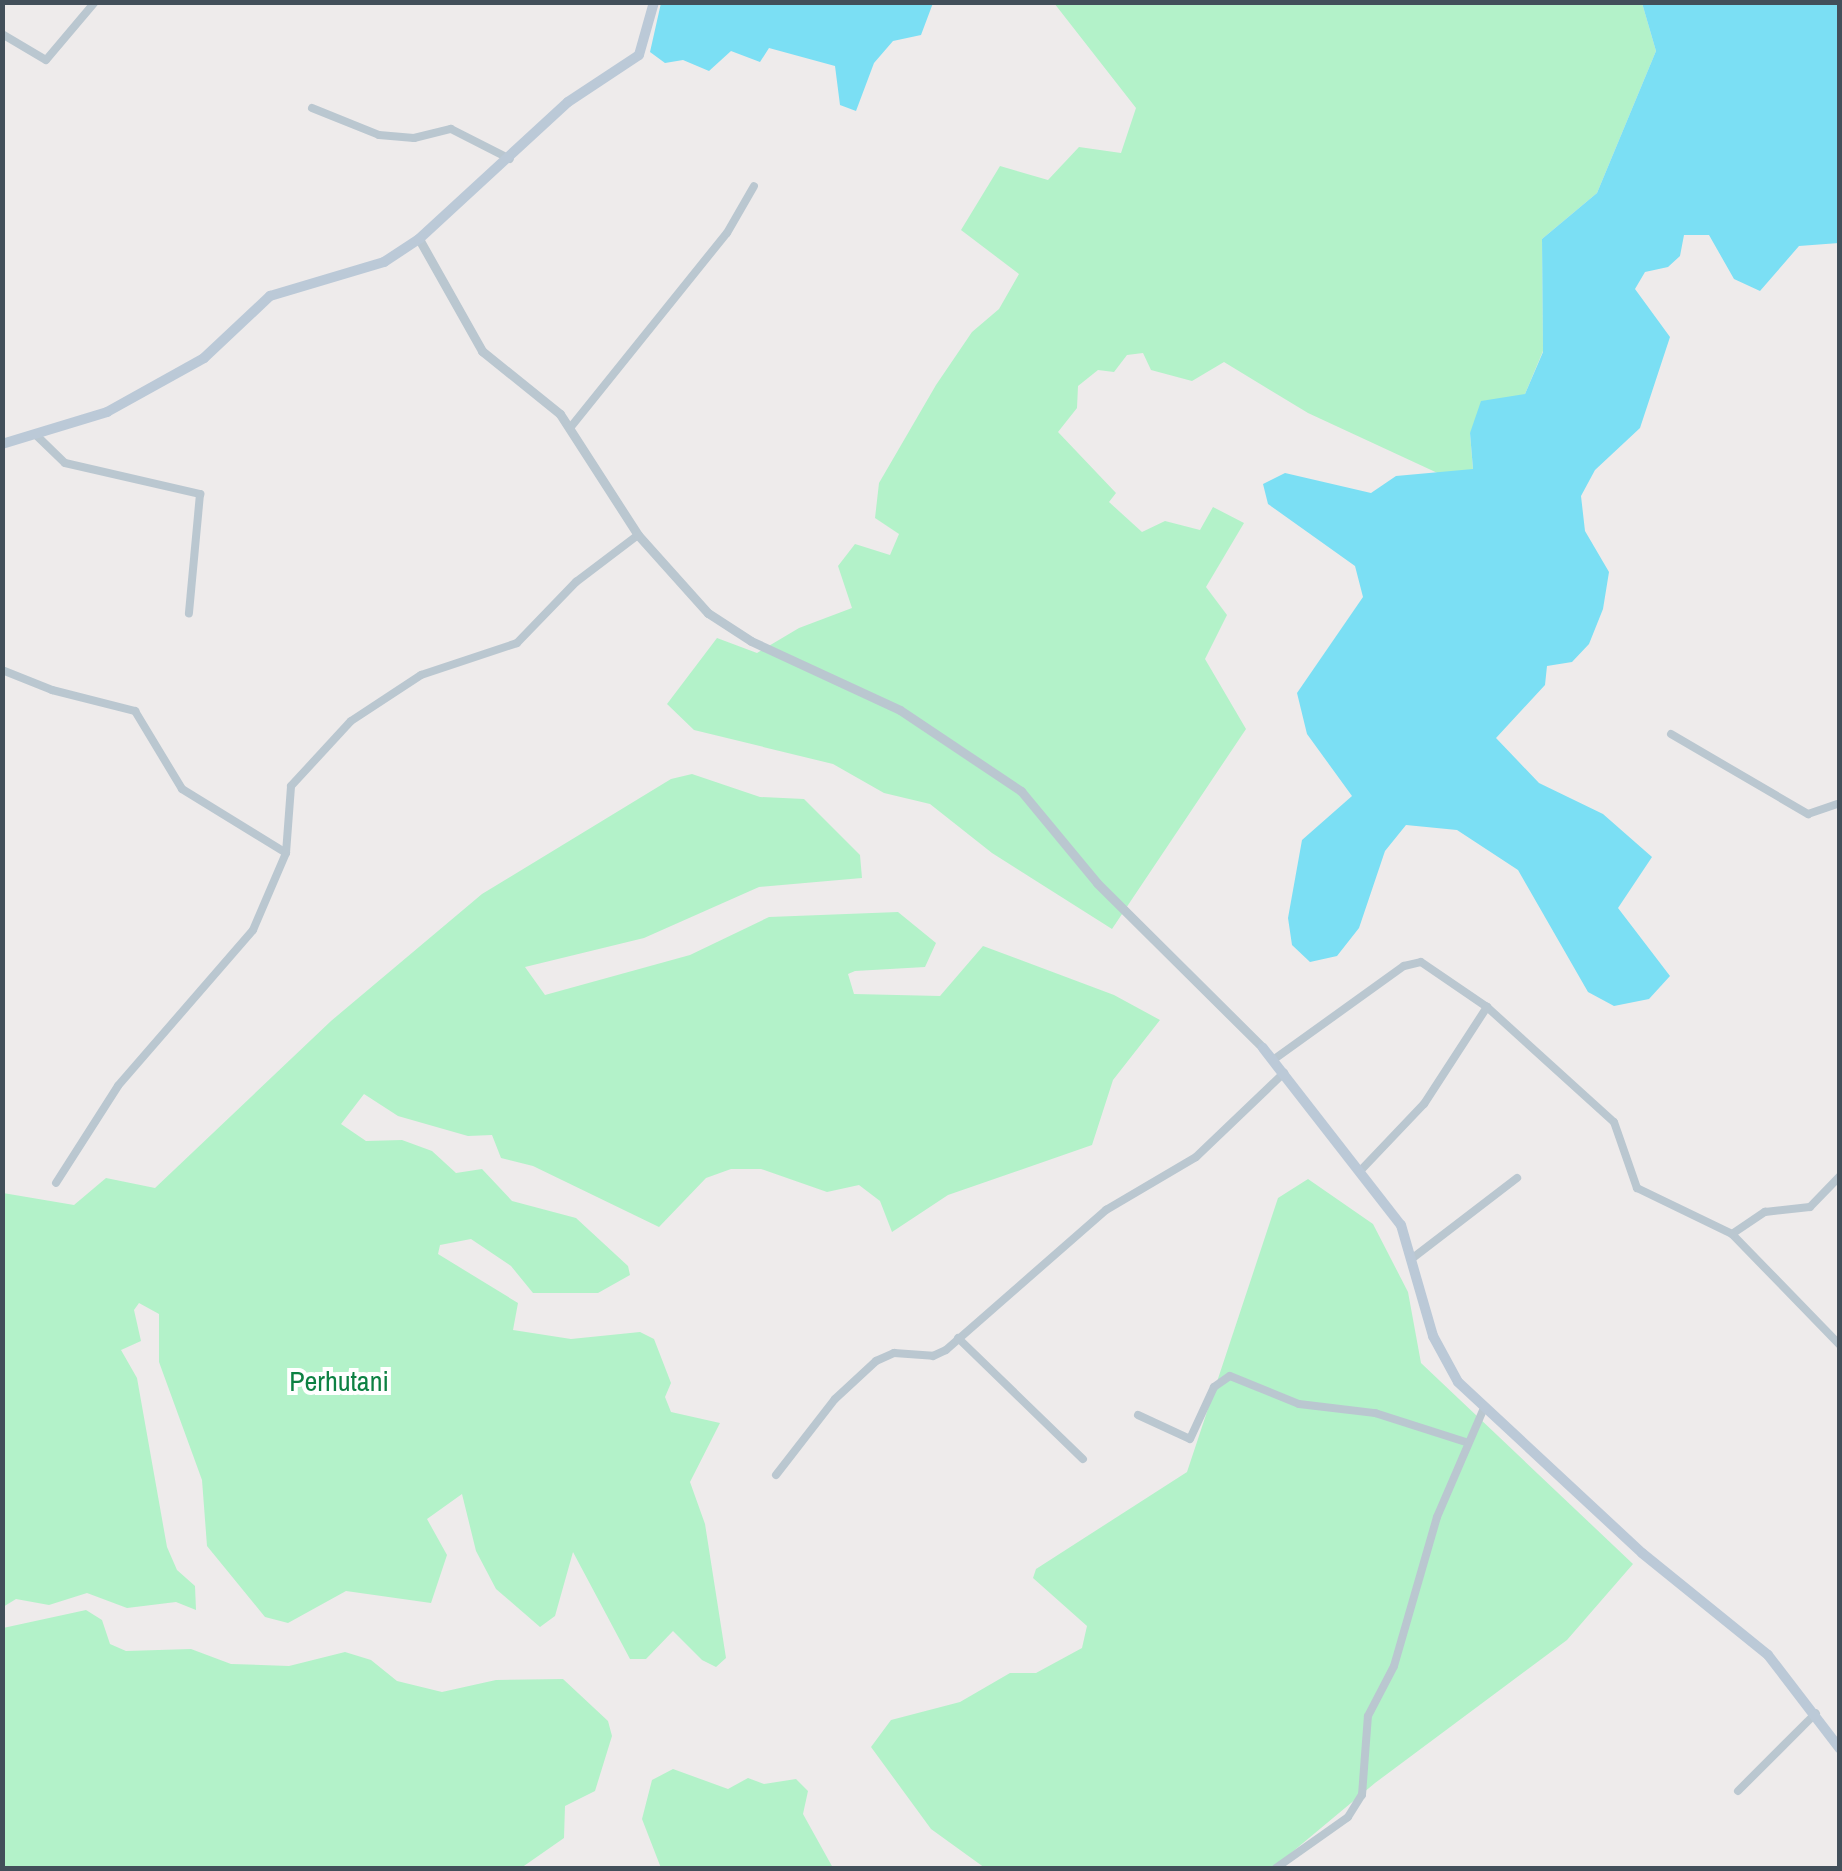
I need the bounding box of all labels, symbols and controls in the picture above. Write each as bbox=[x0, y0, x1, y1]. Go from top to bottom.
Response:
park label: Perhutani bbox=[289, 1364, 389, 1398]

